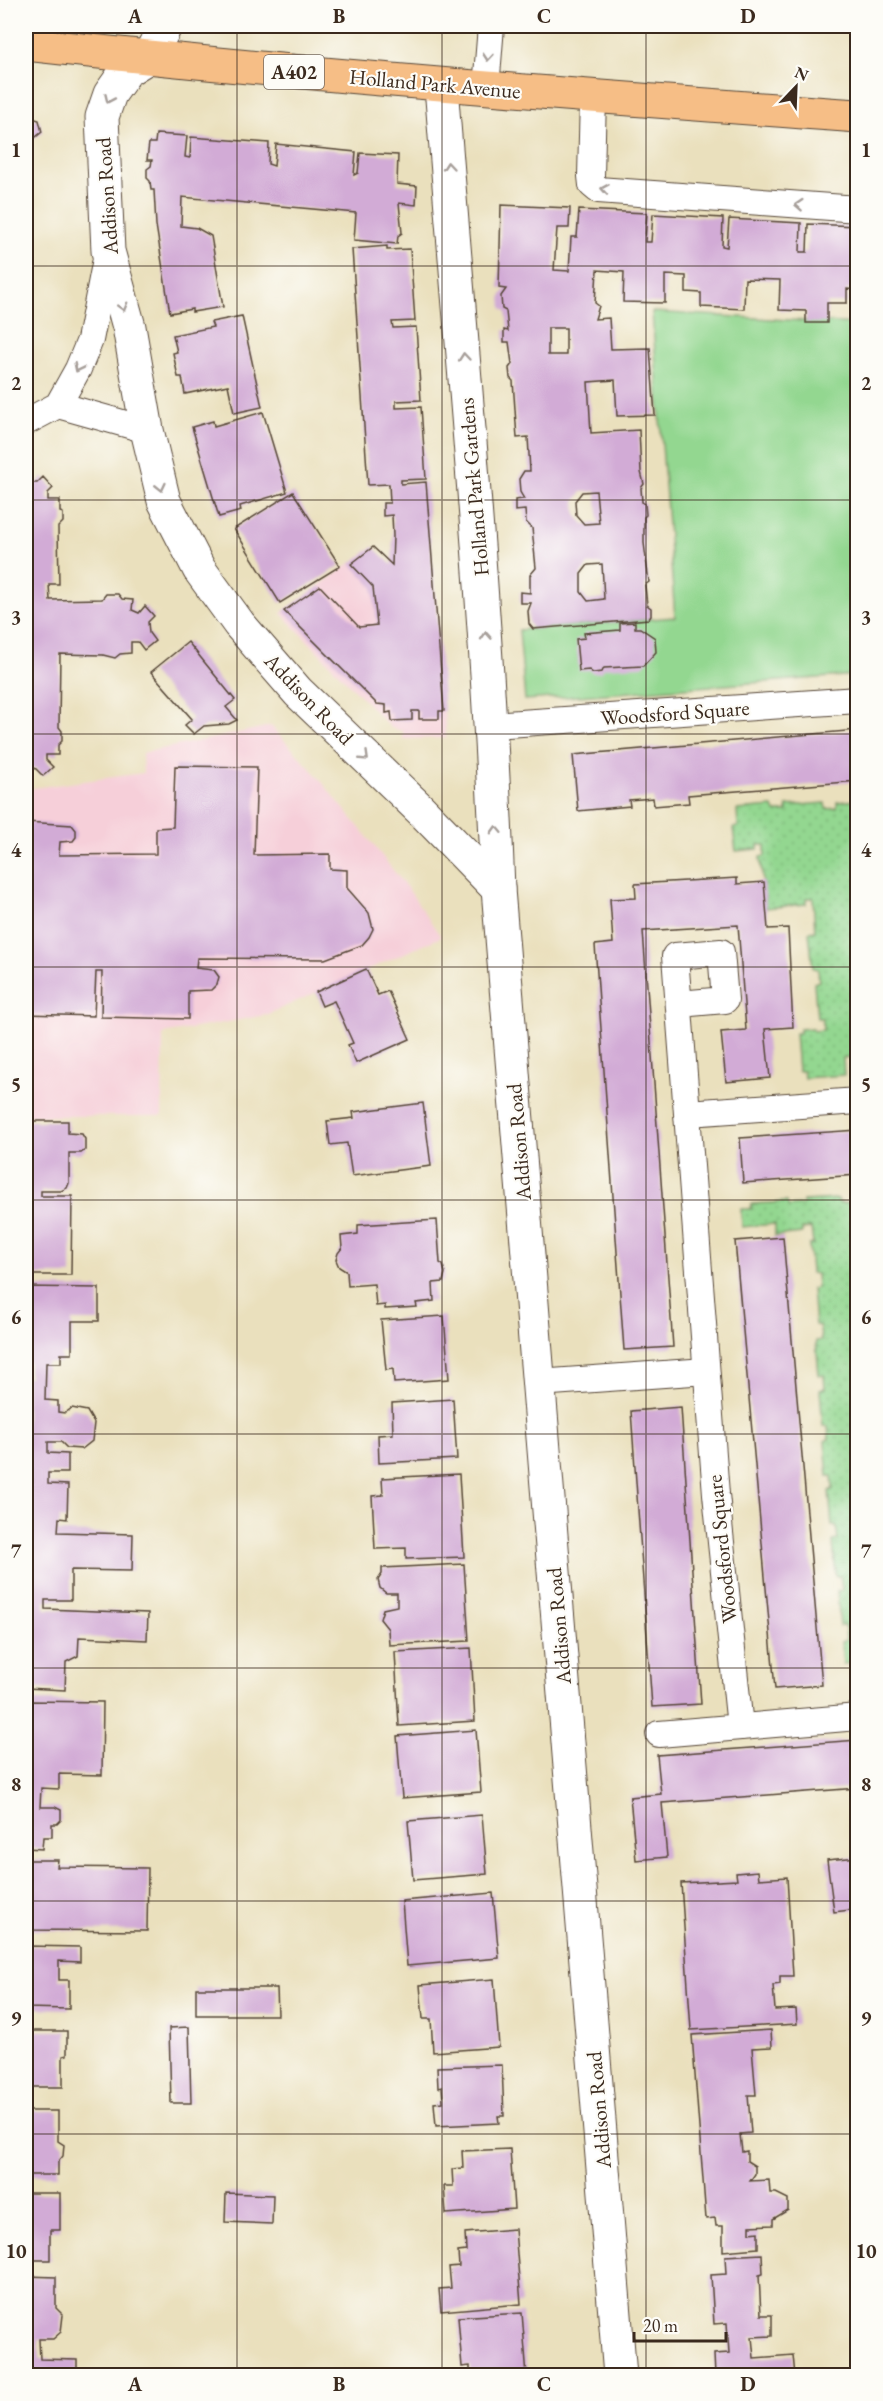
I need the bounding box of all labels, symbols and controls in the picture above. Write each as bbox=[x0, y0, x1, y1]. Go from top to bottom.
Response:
text: A bbox=[127, 3, 143, 29]
text: B bbox=[333, 3, 345, 29]
text: C bbox=[537, 3, 551, 29]
text: D bbox=[740, 3, 756, 29]
one-way arrow bbox=[482, 52, 495, 61]
road number: A402 bbox=[264, 55, 324, 89]
north arrow bbox=[766, 57, 826, 117]
text: N bbox=[792, 61, 812, 86]
street label: Holland Park Avenue bbox=[348, 63, 522, 104]
one-way arrow bbox=[104, 92, 116, 103]
street label: Addison Road bbox=[89, 136, 124, 257]
text: 1 bbox=[11, 137, 21, 163]
text: 1 bbox=[861, 137, 871, 163]
one-way arrow bbox=[442, 161, 455, 170]
one-way arrow bbox=[600, 184, 610, 196]
one-way arrow bbox=[795, 198, 804, 211]
one-way arrow bbox=[116, 302, 129, 312]
one-way arrow bbox=[458, 353, 471, 362]
one-way arrow bbox=[73, 362, 85, 373]
text: 2 bbox=[11, 370, 22, 396]
text: 2 bbox=[861, 370, 872, 396]
street label: Holland Park Gardens bbox=[452, 397, 495, 577]
one-way arrow bbox=[153, 482, 166, 492]
text: 3 bbox=[11, 604, 21, 630]
text: 3 bbox=[861, 604, 871, 630]
one-way arrow bbox=[480, 631, 493, 640]
street label: Addison Road bbox=[258, 646, 360, 751]
street label: Woodsford Square bbox=[600, 694, 750, 731]
one-way arrow bbox=[359, 750, 369, 761]
one-way arrow bbox=[490, 826, 502, 835]
text: 4 bbox=[11, 837, 22, 863]
text: 4 bbox=[861, 837, 872, 863]
text: 5 bbox=[11, 1071, 21, 1097]
text: 5 bbox=[861, 1071, 871, 1097]
street label: Addison Road bbox=[500, 1082, 537, 1203]
text: 6 bbox=[11, 1304, 22, 1330]
text: 6 bbox=[861, 1304, 872, 1330]
street label: Woodsford Square bbox=[700, 1473, 743, 1625]
text: 7 bbox=[11, 1538, 22, 1564]
text: 7 bbox=[861, 1538, 872, 1564]
street label: Addison Road bbox=[540, 1566, 577, 1687]
text: 8 bbox=[11, 1771, 21, 1797]
text: 8 bbox=[861, 1771, 871, 1797]
text: 9 bbox=[11, 2005, 22, 2031]
text: 9 bbox=[861, 2005, 872, 2031]
street label: Addison Road bbox=[580, 2050, 617, 2171]
text: 10 bbox=[5, 2238, 27, 2264]
text: 10 bbox=[855, 2238, 877, 2264]
scale bar bbox=[634, 2305, 726, 2343]
text: 20 m bbox=[643, 2314, 678, 2337]
text: A bbox=[127, 2371, 143, 2397]
text: B bbox=[333, 2371, 345, 2397]
text: C bbox=[537, 2371, 551, 2397]
text: D bbox=[740, 2371, 756, 2397]

